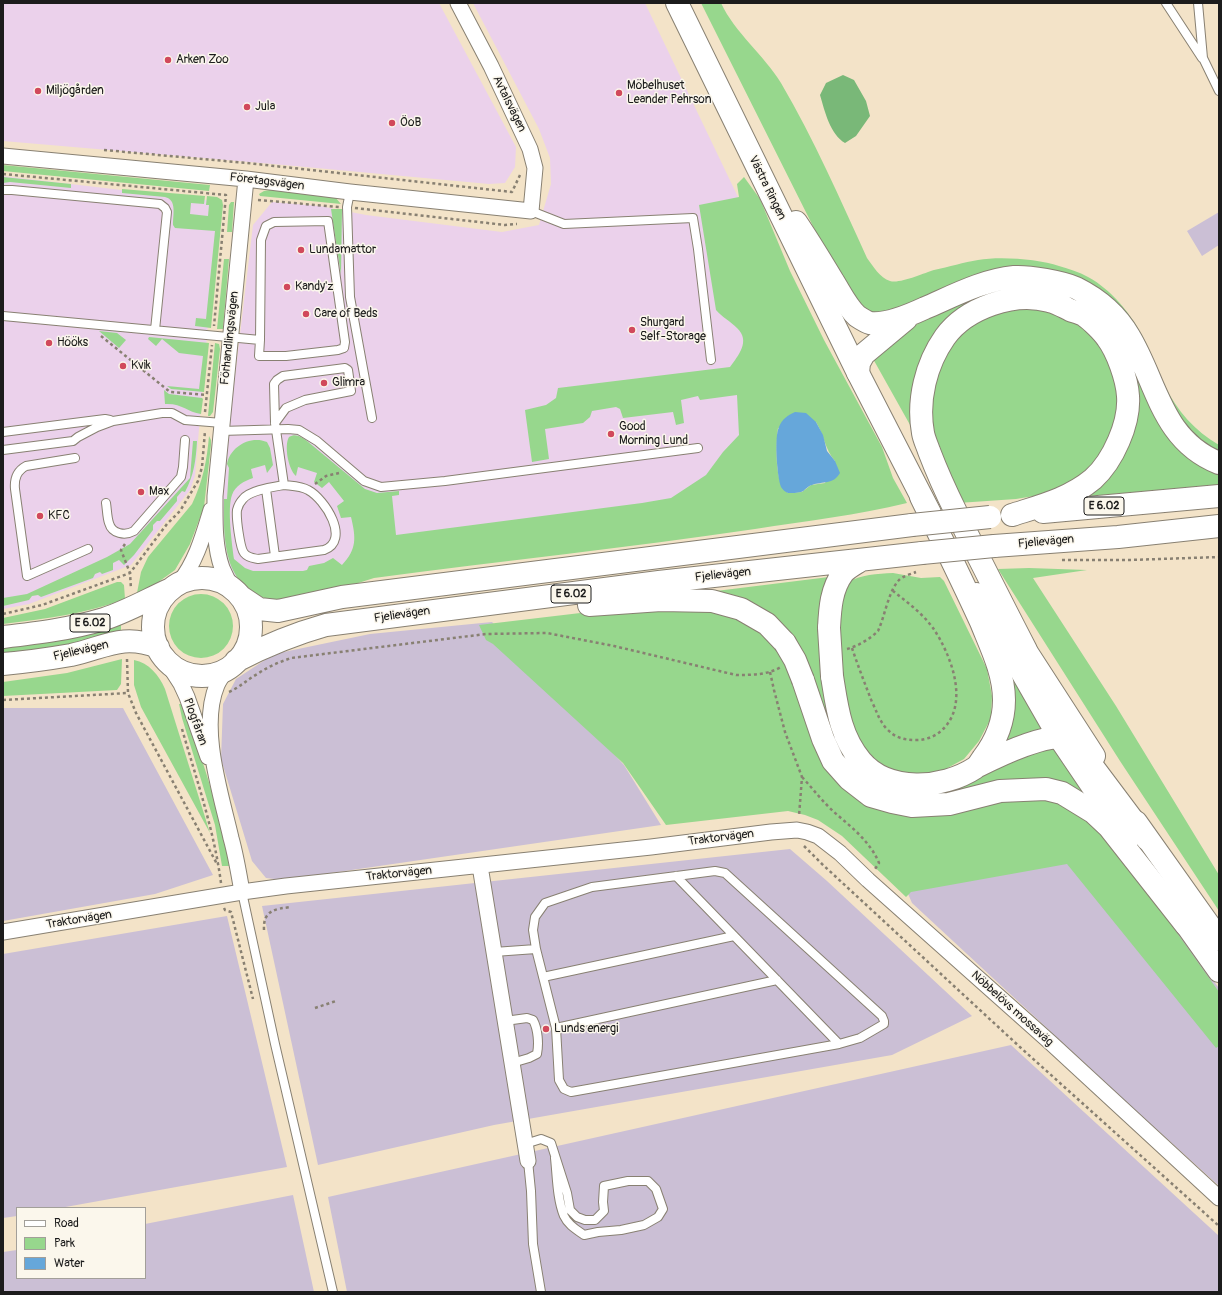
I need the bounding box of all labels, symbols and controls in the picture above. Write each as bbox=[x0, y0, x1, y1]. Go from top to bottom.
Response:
place label: Arken Zoo bbox=[176, 53, 229, 67]
marker: Arken Zoo bbox=[163, 55, 173, 65]
street label: Avtalsvägen bbox=[489, 74, 529, 134]
place label: Möbelhuset Leander Pehrson bbox=[627, 79, 711, 107]
place label: Miljögården bbox=[46, 84, 104, 98]
marker: Miljögården bbox=[33, 86, 43, 96]
marker: Möbelhuset Leander Pehrson bbox=[614, 88, 624, 98]
place label: Jula bbox=[255, 100, 275, 114]
marker: Jula bbox=[242, 102, 252, 112]
place label: ÖoB bbox=[400, 116, 421, 130]
marker: ÖoB bbox=[387, 118, 397, 128]
street label: Västra Ringen bbox=[745, 153, 789, 223]
street label: Företagsvägen bbox=[229, 170, 305, 194]
place label: Lundamattor bbox=[309, 243, 376, 257]
marker: Lundamattor bbox=[296, 245, 306, 255]
place label: Kandy'z bbox=[295, 280, 334, 294]
marker: Kandy'z bbox=[282, 282, 292, 292]
street label: Förhandlingsvägen bbox=[218, 290, 242, 386]
place label: Care of Beds bbox=[314, 307, 377, 321]
marker: Care of Beds bbox=[301, 309, 311, 319]
place label: Shurgard Self-Storage bbox=[640, 316, 706, 344]
marker: Shurgard Self-Storage bbox=[627, 325, 637, 335]
place label: Hööks bbox=[57, 336, 88, 350]
marker: Hööks bbox=[44, 338, 54, 348]
place label: Kvik bbox=[131, 359, 151, 373]
marker: Kvik bbox=[118, 361, 128, 371]
place label: Glimra bbox=[332, 376, 365, 390]
marker: Glimra bbox=[319, 378, 329, 388]
place label: Good Morning Lund bbox=[619, 420, 688, 448]
marker: Good Morning Lund bbox=[606, 429, 616, 439]
place label: Max bbox=[149, 485, 169, 499]
marker: Max bbox=[136, 487, 146, 497]
road number: E 6.02 bbox=[1084, 497, 1124, 515]
place label: KFC bbox=[48, 509, 70, 523]
marker: KFC bbox=[35, 511, 45, 521]
street label: Fjelievägen bbox=[1017, 532, 1075, 552]
street label: Fjelievägen bbox=[694, 565, 752, 585]
road number: E 6.02 bbox=[551, 585, 591, 603]
street label: Fjelievägen bbox=[373, 604, 431, 626]
road number: E 6.02 bbox=[70, 614, 110, 632]
street label: Fjelievägen bbox=[52, 638, 110, 664]
street label: Plogfåran bbox=[180, 696, 210, 748]
street label: Traktorvägen bbox=[687, 827, 755, 849]
street label: Traktorvägen bbox=[365, 863, 433, 885]
street label: Traktorvägen bbox=[45, 908, 113, 932]
street label: Nöbbelövs mossaväg bbox=[968, 968, 1056, 1050]
place label: Lunds energi bbox=[554, 1022, 618, 1036]
marker: Lunds energi bbox=[541, 1024, 551, 1034]
legend bbox=[16, 1207, 146, 1279]
text: Road bbox=[54, 1216, 79, 1231]
text: Park bbox=[54, 1236, 75, 1251]
text: Water bbox=[54, 1256, 85, 1271]

